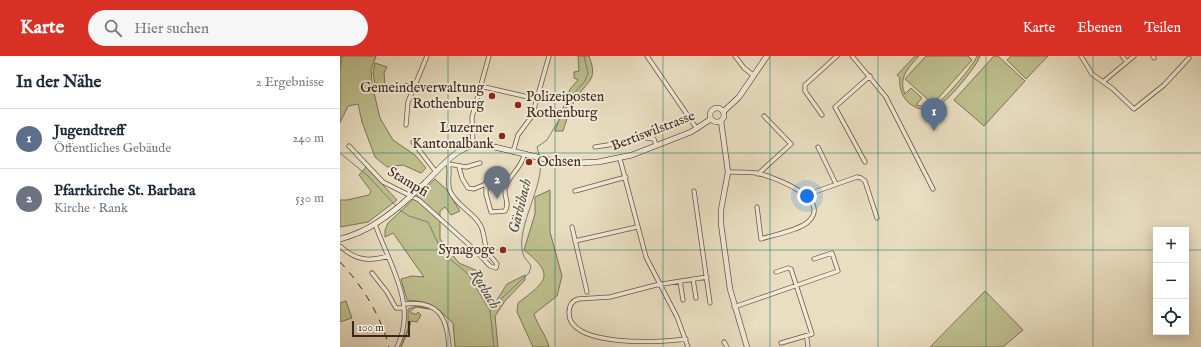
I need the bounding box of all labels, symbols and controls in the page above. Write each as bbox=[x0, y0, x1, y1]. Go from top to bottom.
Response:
search box bbox=[88, 10, 368, 46]
text: Karte bbox=[20, 16, 64, 40]
icon: search bbox=[102, 17, 124, 39]
text: Hier suchen bbox=[134, 19, 209, 38]
text: Karte bbox=[1023, 19, 1055, 37]
text: Ebenen bbox=[1077, 19, 1122, 37]
text: Teilen bbox=[1144, 19, 1181, 37]
text: In der Nähe bbox=[16, 72, 101, 93]
text: 2 Ergebnisse bbox=[256, 74, 324, 91]
place label: Gemeindeverwaltung Rothenburg bbox=[360, 79, 484, 113]
place label: Polizeiposten Rothenburg bbox=[526, 88, 605, 122]
marker: Gemeindeverwaltung Rothenburg bbox=[487, 91, 497, 101]
pin: 1 bbox=[921, 98, 947, 131]
marker: Polizeiposten Rothenburg bbox=[513, 100, 523, 110]
street label: Bertiswilstrasse bbox=[609, 107, 698, 155]
place label: Luzerner Kantonalbank bbox=[412, 119, 495, 153]
text: Jugendtreff bbox=[54, 121, 125, 140]
text: 1 bbox=[27, 130, 31, 147]
text: 240 m bbox=[292, 130, 324, 147]
marker: Luzerner Kantonalbank bbox=[497, 131, 507, 141]
text: Öffentliches Gebäude bbox=[54, 140, 171, 157]
place label: Ochsen bbox=[537, 153, 581, 171]
marker: Ochsen bbox=[524, 157, 534, 167]
street label: Stampfi bbox=[384, 163, 432, 201]
pin: 2 bbox=[484, 166, 510, 199]
water label: Gärbibach bbox=[504, 176, 536, 235]
text: Pfarrkirche St. Barbara bbox=[54, 181, 195, 200]
your location bbox=[797, 186, 817, 206]
text: 2 bbox=[26, 190, 32, 207]
text: 530 m bbox=[295, 190, 324, 207]
text: Kirche · Rank bbox=[54, 200, 128, 217]
map controls bbox=[1153, 227, 1189, 335]
button: + bbox=[1153, 227, 1189, 263]
place label: Synagoge bbox=[438, 241, 496, 259]
marker: Synagoge bbox=[498, 245, 508, 255]
button: − bbox=[1153, 263, 1189, 299]
water label: Rotbach bbox=[466, 266, 505, 313]
button: locate bbox=[1153, 299, 1189, 335]
scale bar bbox=[352, 319, 410, 338]
text: 100 m bbox=[358, 321, 384, 335]

